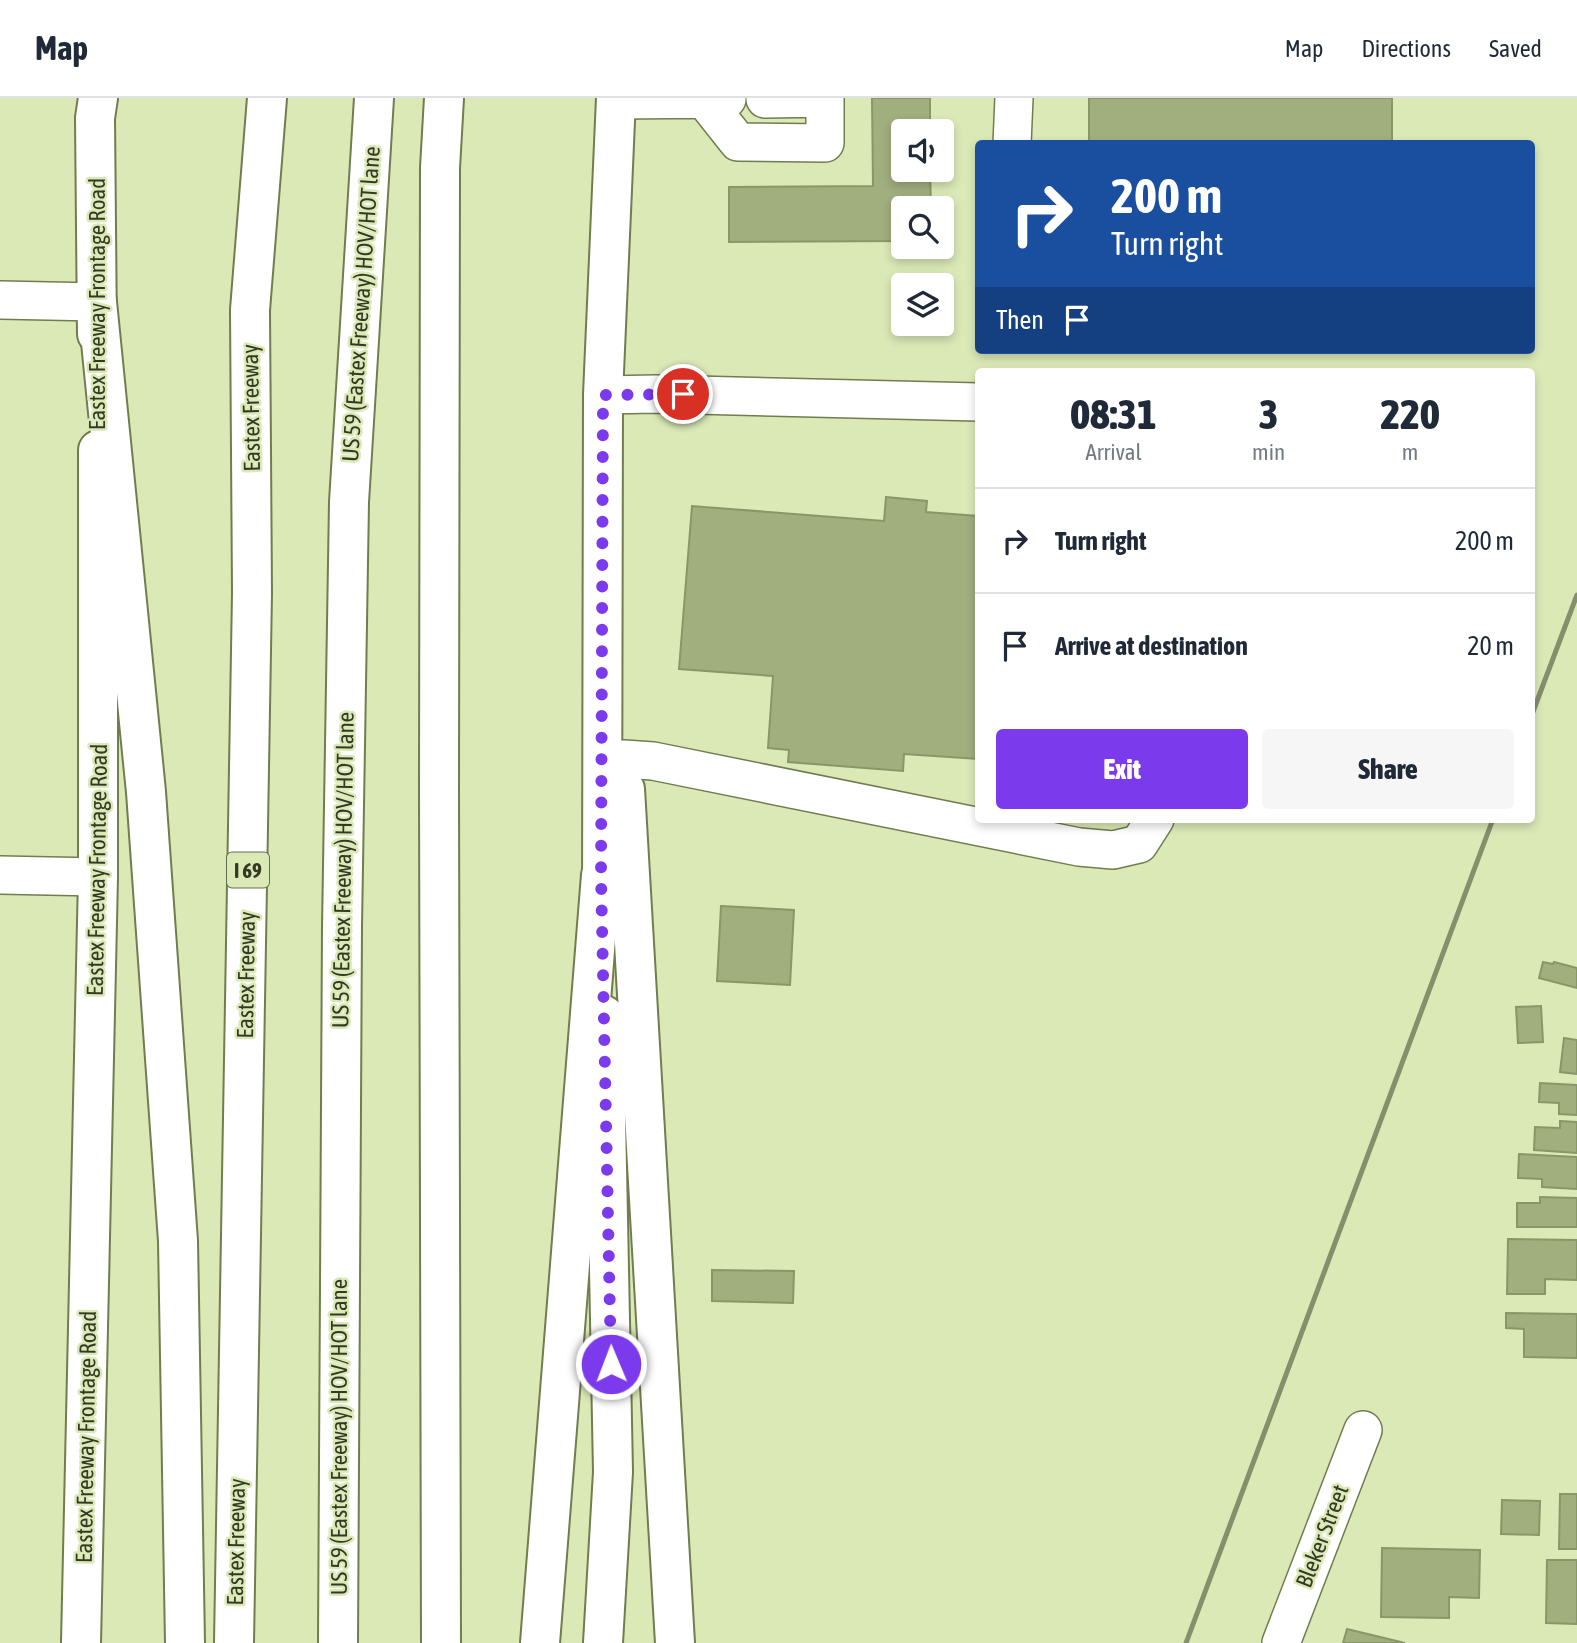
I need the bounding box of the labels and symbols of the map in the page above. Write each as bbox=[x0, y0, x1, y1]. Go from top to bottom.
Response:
street label: US 59 (Eastex Freeway) HOV/HOT lane bbox=[337, 145, 385, 463]
street label: Eastex Freeway Frontage Road bbox=[84, 178, 110, 430]
street label: Eastex Freeway bbox=[237, 344, 265, 472]
pin bbox=[653, 364, 713, 424]
street label: US 59 (Eastex Freeway) HOV/HOT lane bbox=[327, 712, 359, 1028]
street label: Eastex Freeway Frontage Road bbox=[82, 744, 112, 996]
road number: I 69 bbox=[227, 852, 269, 888]
street label: Eastex Freeway bbox=[232, 911, 260, 1039]
street label: US 59 (Eastex Freeway) HOV/HOT lane bbox=[326, 1279, 352, 1595]
street label: Eastex Freeway Frontage Road bbox=[71, 1311, 101, 1563]
position arrow bbox=[574, 1327, 648, 1401]
street label: Eastex Freeway bbox=[222, 1478, 250, 1606]
street label: Bleker Street bbox=[1291, 1481, 1353, 1591]

